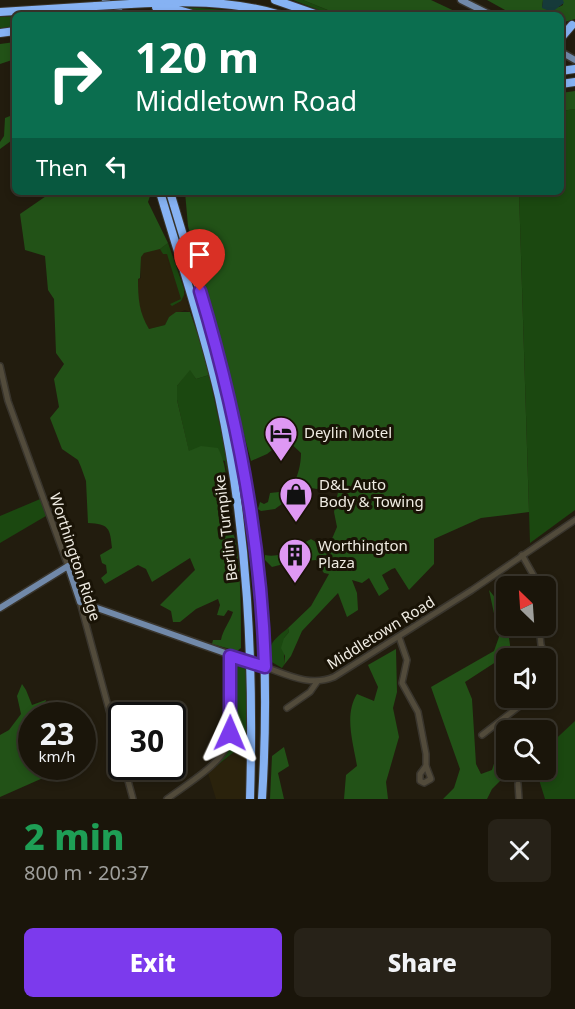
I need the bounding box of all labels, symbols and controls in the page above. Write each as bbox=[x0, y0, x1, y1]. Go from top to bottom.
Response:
text: 120 m bbox=[135, 28, 259, 85]
icon: right bbox=[36, 36, 114, 114]
text: Middletown Road bbox=[135, 82, 357, 119]
icon: left bbox=[100, 150, 133, 183]
text: Then bbox=[36, 152, 88, 182]
pin bbox=[174, 229, 225, 291]
icon: arrive bbox=[183, 238, 216, 271]
hotel icon: Deylin Motel bbox=[263, 415, 299, 462]
place label: Deylin Motel bbox=[304, 422, 392, 442]
street label: Berlin Turnpike bbox=[209, 474, 241, 583]
place label: D&L Auto Body & Towing bbox=[319, 474, 424, 511]
shop icon: D&L Auto Body & Towing bbox=[278, 476, 314, 523]
street label: Worthington Ridge bbox=[46, 490, 106, 623]
place label: Worthington Plaza bbox=[318, 535, 408, 572]
building icon: Worthington Plaza bbox=[277, 537, 313, 584]
north arrow bbox=[496, 576, 556, 636]
map controls bbox=[496, 576, 556, 780]
street label: Middletown Road bbox=[323, 591, 438, 673]
button: sound bbox=[496, 648, 556, 708]
position arrow bbox=[198, 701, 262, 765]
speed limit sign: 30 bbox=[108, 702, 186, 780]
text: 23 bbox=[40, 713, 74, 754]
button: search bbox=[496, 720, 556, 780]
text: km/h bbox=[39, 746, 75, 766]
text: 2 min bbox=[24, 812, 125, 861]
button: close bbox=[488, 819, 551, 882]
text: 800 m · 20:37 bbox=[24, 859, 149, 886]
button: Exit bbox=[24, 928, 282, 997]
button: Share bbox=[294, 928, 551, 997]

